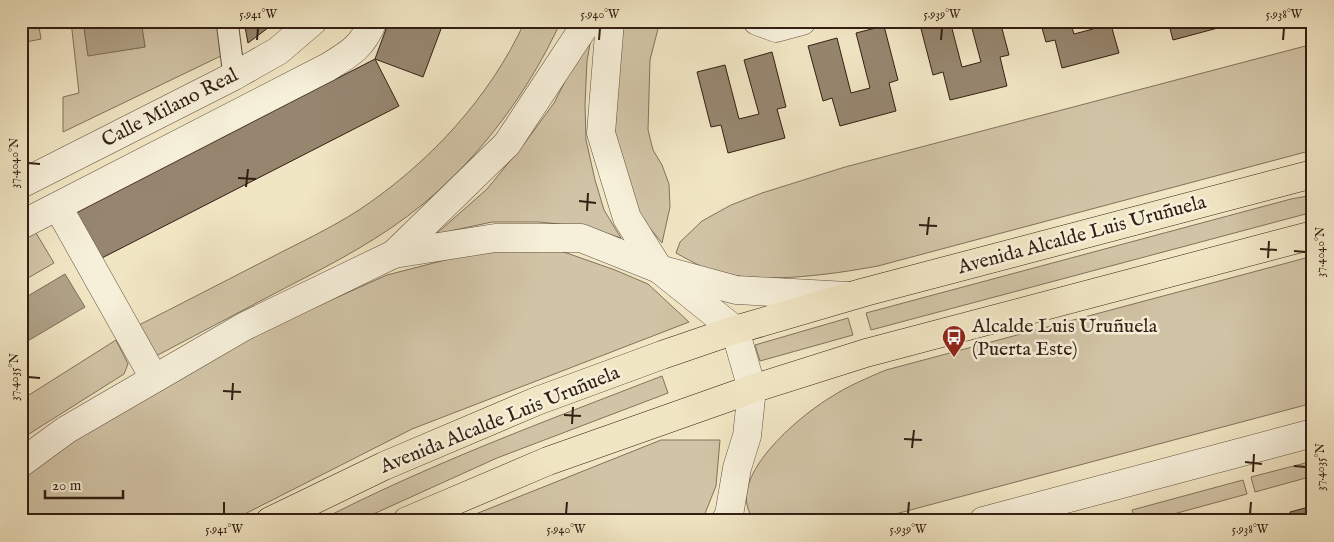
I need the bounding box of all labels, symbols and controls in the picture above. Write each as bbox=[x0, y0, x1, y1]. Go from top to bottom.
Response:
text: 5.941°W bbox=[239, 7, 277, 22]
text: 5.940°W bbox=[580, 7, 620, 22]
text: 5.939°W bbox=[923, 7, 961, 22]
text: 5.938°W bbox=[1266, 7, 1303, 22]
street label: Calle Milano Real bbox=[98, 63, 243, 153]
text: 37.4040°N bbox=[7, 137, 22, 188]
street label: Avenida Alcalde Luis Uruñuela bbox=[954, 190, 1209, 280]
text: 37.4040°N bbox=[1313, 226, 1328, 277]
place label: Alcalde Luis Uruñuela (Puerta Este) bbox=[971, 314, 1158, 362]
bus stop icon: Alcalde Luis Uruñuela (Puerta Este) bbox=[941, 324, 967, 358]
text: 37.4035°N bbox=[7, 353, 22, 401]
street label: Avenida Alcalde Luis Uruñuela bbox=[376, 360, 624, 480]
text: 37.4035°N bbox=[1313, 443, 1328, 491]
scale bar bbox=[45, 467, 122, 499]
text: 20 m bbox=[52, 476, 82, 495]
text: 5.941°W bbox=[205, 522, 243, 537]
text: 5.940°W bbox=[546, 522, 586, 537]
text: 5.939°W bbox=[889, 522, 927, 537]
text: 5.938°W bbox=[1232, 522, 1269, 537]

